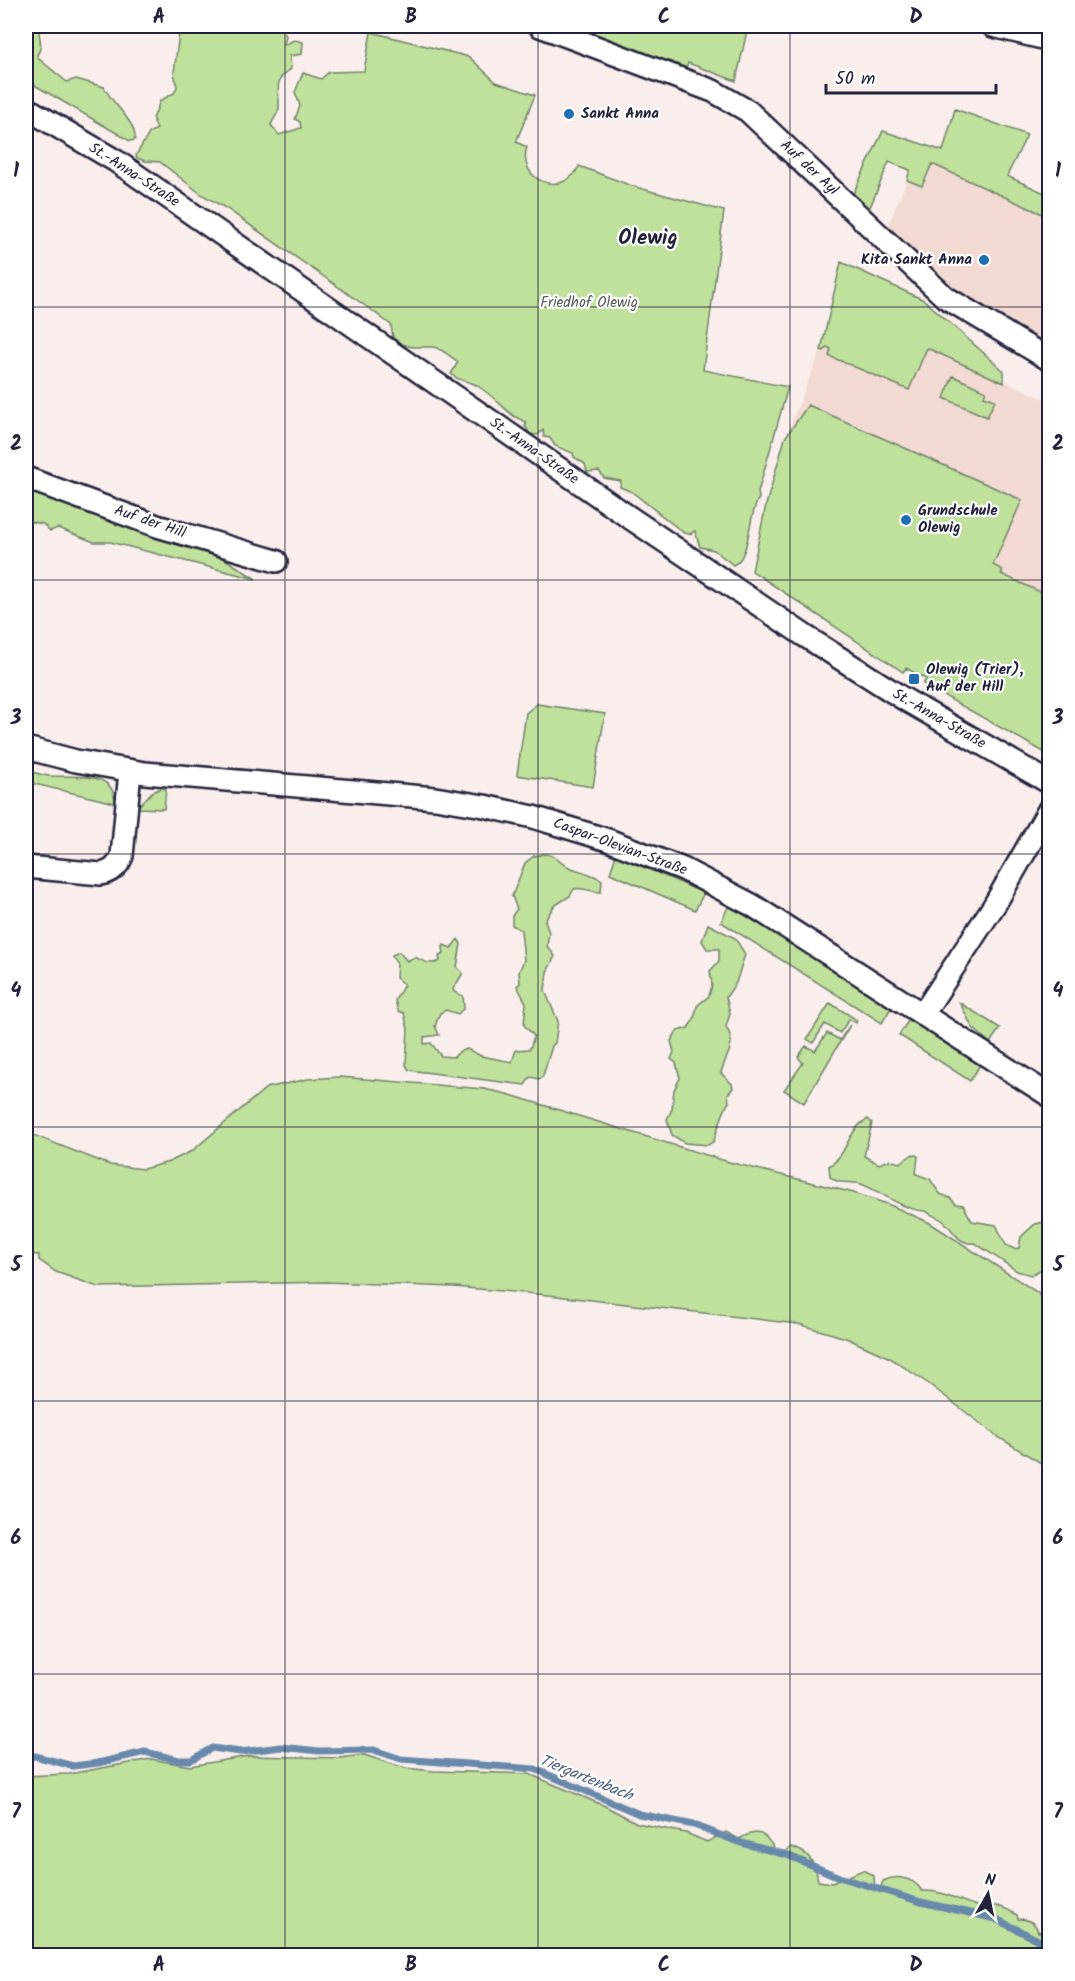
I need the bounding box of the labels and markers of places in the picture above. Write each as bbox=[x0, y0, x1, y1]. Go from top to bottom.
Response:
place label: Sankt Anna bbox=[581, 102, 659, 126]
marker: Sankt Anna bbox=[562, 107, 576, 121]
place label: Kita Sankt Anna bbox=[861, 248, 972, 272]
marker: Kita Sankt Anna bbox=[977, 253, 991, 267]
place label: Grundschule Olewig bbox=[918, 499, 998, 540]
marker: Grundschule Olewig bbox=[899, 513, 913, 527]
place label: Olewig (Trier), Auf der Hill bbox=[926, 658, 1023, 699]
marker: Olewig (Trier), Auf der Hill bbox=[907, 672, 921, 686]

